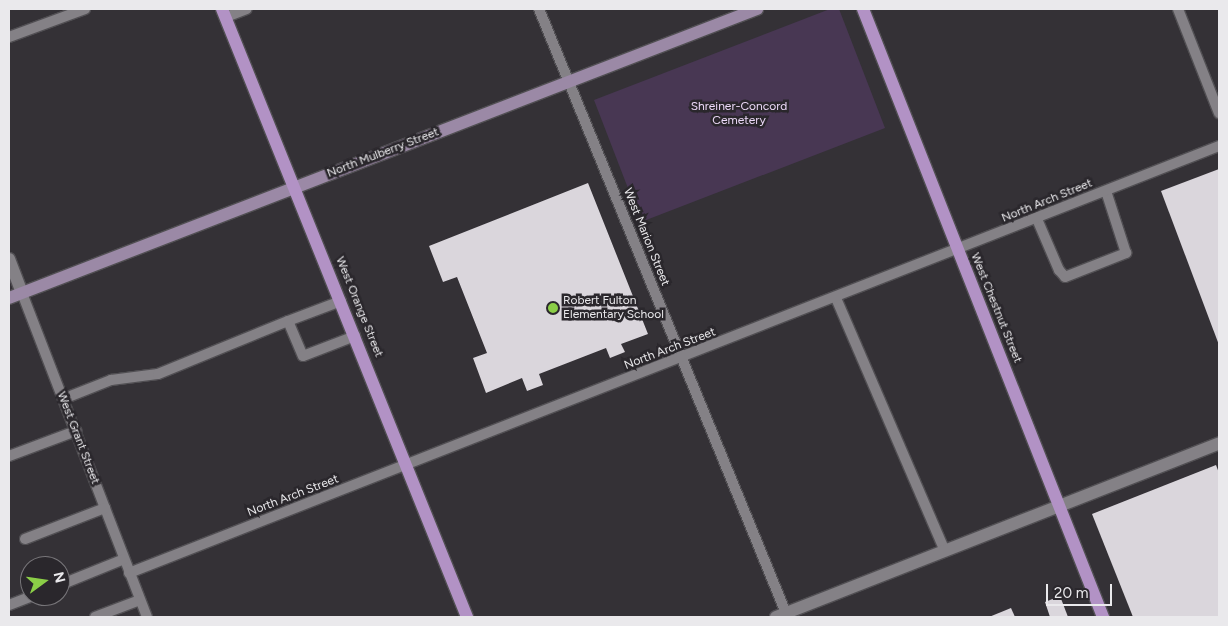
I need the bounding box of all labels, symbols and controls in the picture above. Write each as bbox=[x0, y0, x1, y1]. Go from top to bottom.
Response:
park label: Shreiner-Concord Cemetery bbox=[691, 100, 787, 128]
street label: North Mulberry Street bbox=[325, 125, 441, 181]
street label: North Arch Street bbox=[1000, 176, 1094, 226]
street label: West Marion Street bbox=[620, 186, 672, 288]
street label: West Chestnut Street bbox=[967, 251, 1025, 365]
street label: West Orange Street bbox=[332, 255, 386, 359]
place label: Robert Fulton Elementary School bbox=[563, 294, 664, 322]
marker: Robert Fulton Elementary School bbox=[547, 302, 559, 314]
street label: North Arch Street bbox=[622, 325, 718, 373]
street label: West Grant Street bbox=[54, 390, 102, 486]
street label: North Arch Street bbox=[245, 472, 341, 520]
north arrow bbox=[20, 556, 70, 606]
text: N bbox=[50, 570, 69, 585]
scale bar bbox=[1048, 574, 1114, 606]
text: 20 m bbox=[1054, 584, 1088, 602]

